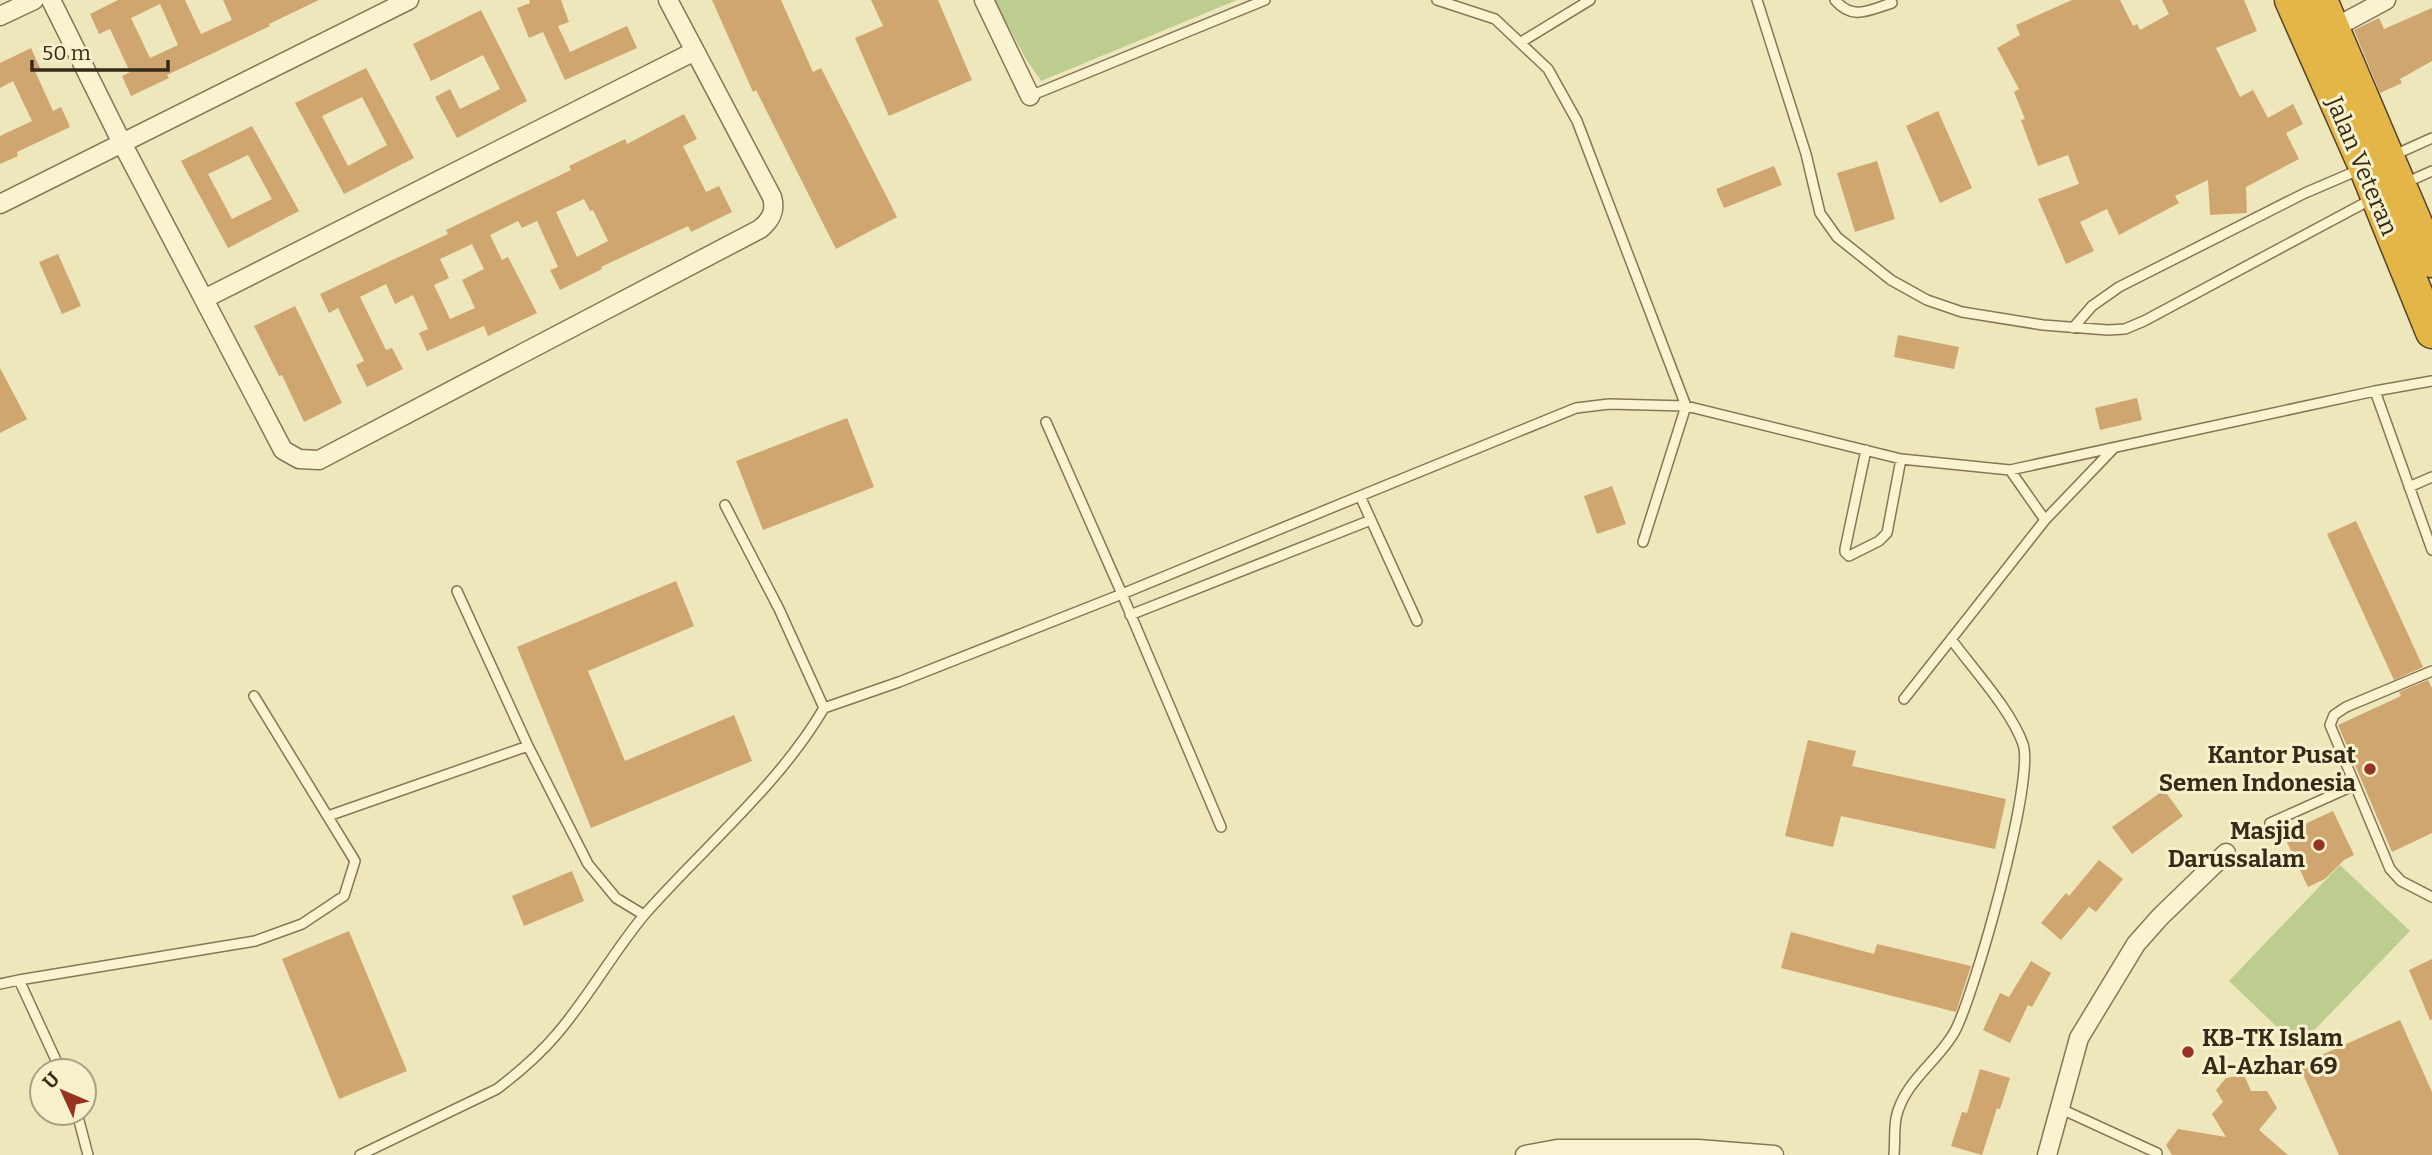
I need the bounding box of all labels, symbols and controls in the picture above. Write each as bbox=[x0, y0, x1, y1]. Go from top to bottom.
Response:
scale bar bbox=[32, 28, 168, 72]
text: 50 m bbox=[42, 40, 91, 66]
street label: Jalan Veteran bbox=[2320, 92, 2404, 240]
place label: Kantor Pusat Semen Indonesia bbox=[2159, 741, 2357, 797]
marker: Kantor Pusat Semen Indonesia bbox=[2362, 761, 2378, 777]
place label: Masjid Darussalam bbox=[2168, 817, 2305, 873]
marker: Masjid Darussalam bbox=[2311, 837, 2327, 853]
place label: KB-TK Islam Al-Azhar 69 bbox=[2202, 1024, 2343, 1080]
marker: KB-TK Islam Al-Azhar 69 bbox=[2180, 1044, 2196, 1060]
north arrow bbox=[28, 1057, 98, 1127]
text: U bbox=[38, 1067, 64, 1094]

